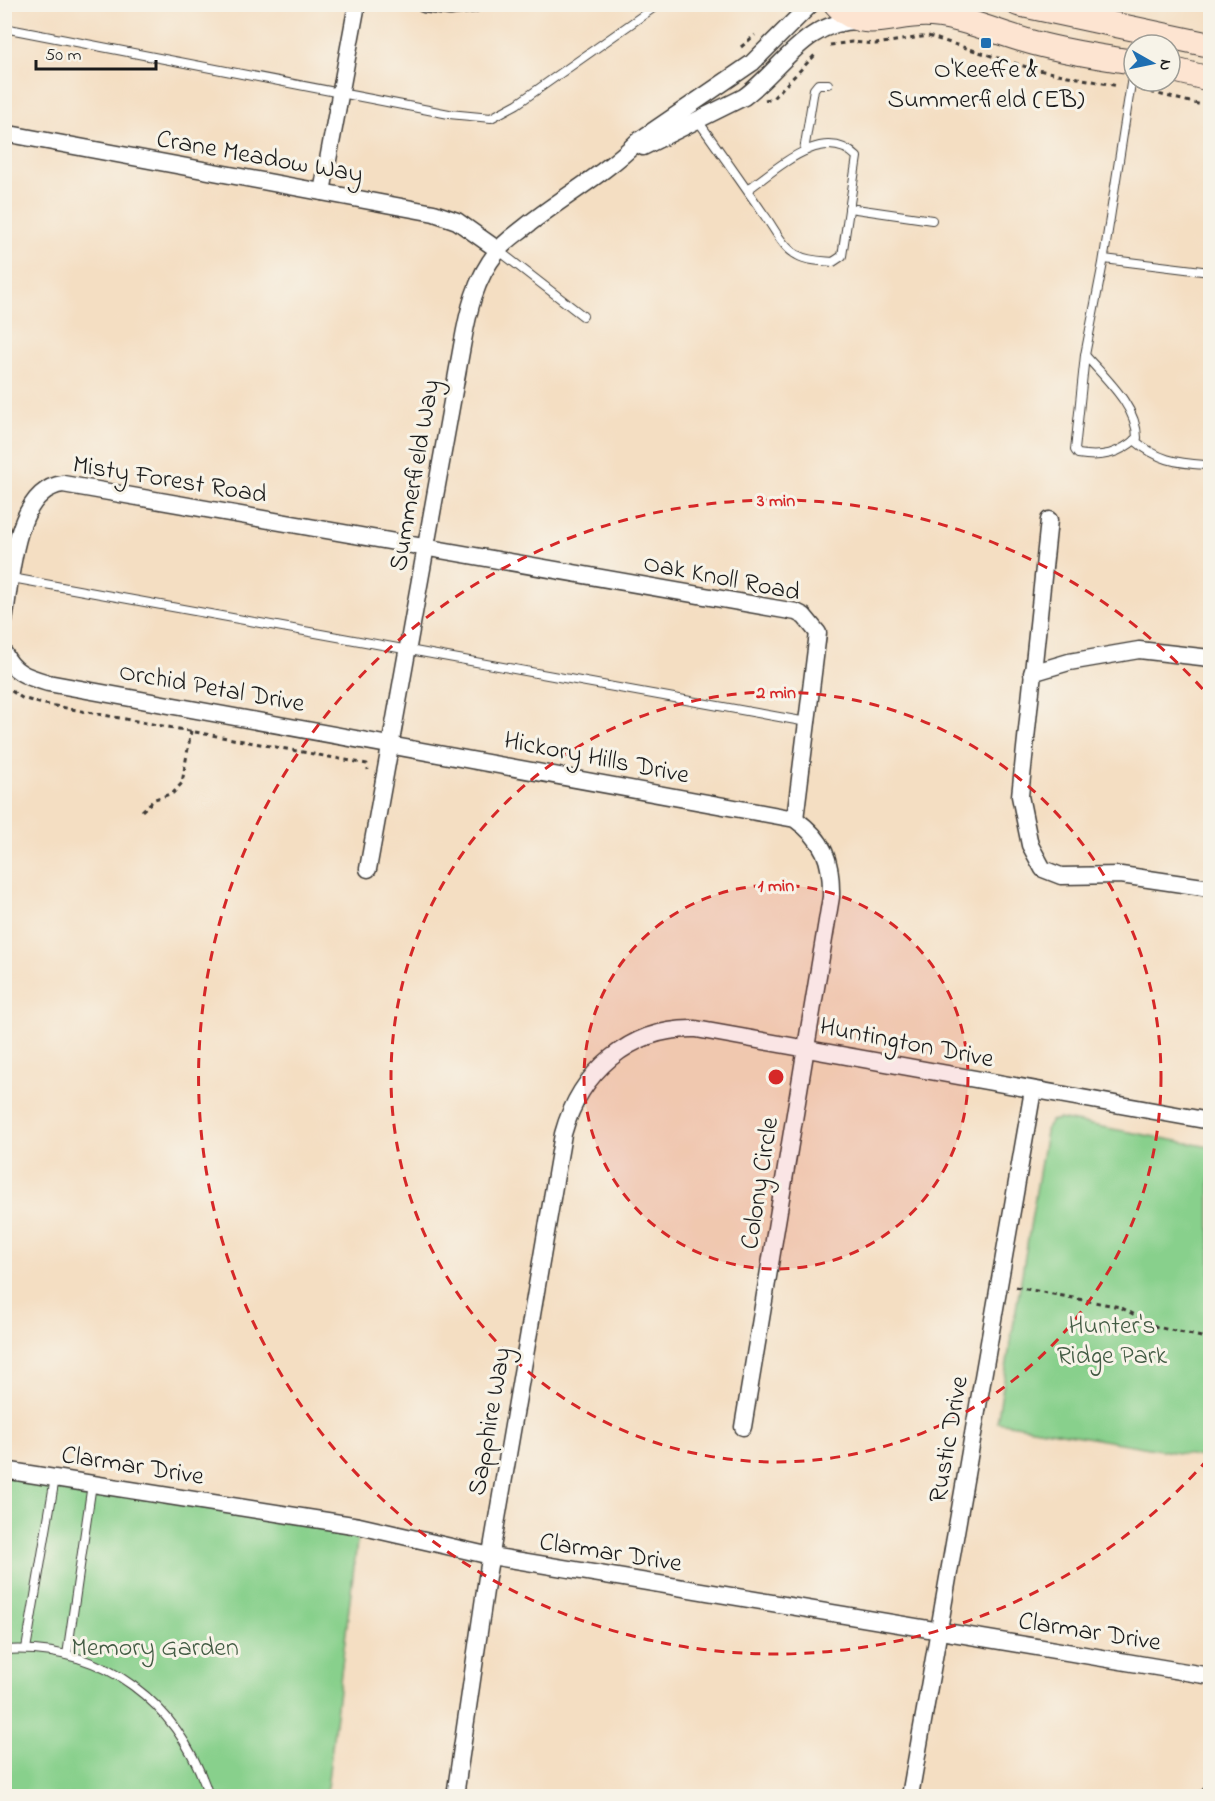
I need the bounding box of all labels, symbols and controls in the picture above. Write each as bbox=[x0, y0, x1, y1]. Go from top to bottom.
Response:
scale bar bbox=[36, 33, 156, 71]
north arrow bbox=[1122, 33, 1182, 93]
marker: O'Keeffe & Summerfield (EB) bbox=[979, 36, 993, 50]
text: 50 m bbox=[45, 43, 82, 69]
place label: O'Keeffe & Summerfield (EB) bbox=[887, 52, 1085, 120]
text: N bbox=[1152, 58, 1178, 72]
street label: Crane Meadow Way bbox=[153, 121, 366, 195]
street label: Summerfield Way bbox=[380, 377, 452, 574]
street label: Misty Forest Road bbox=[70, 447, 270, 515]
text: 3 min bbox=[756, 489, 795, 515]
street label: Oak Knoll Road bbox=[640, 545, 803, 613]
street label: Orchid Petal Drive bbox=[116, 654, 308, 724]
text: 2 min bbox=[755, 681, 796, 707]
street label: Hickory Hills Drive bbox=[501, 722, 693, 796]
text: 1 min bbox=[758, 874, 794, 900]
street label: Huntington Drive bbox=[816, 1008, 997, 1080]
centre of rings bbox=[766, 1067, 786, 1087]
street label: Colony Circle bbox=[732, 1114, 790, 1252]
park label: Hunter's Ridge Park bbox=[1057, 1308, 1168, 1376]
street label: Sapphire Way bbox=[459, 1344, 523, 1499]
street label: Rustic Drive bbox=[920, 1373, 980, 1506]
street label: Clarmar Drive bbox=[59, 1437, 207, 1497]
street label: Clarmar Drive bbox=[537, 1524, 685, 1584]
street label: Clarmar Drive bbox=[1016, 1603, 1164, 1663]
park label: Memory Garden bbox=[71, 1630, 239, 1668]

